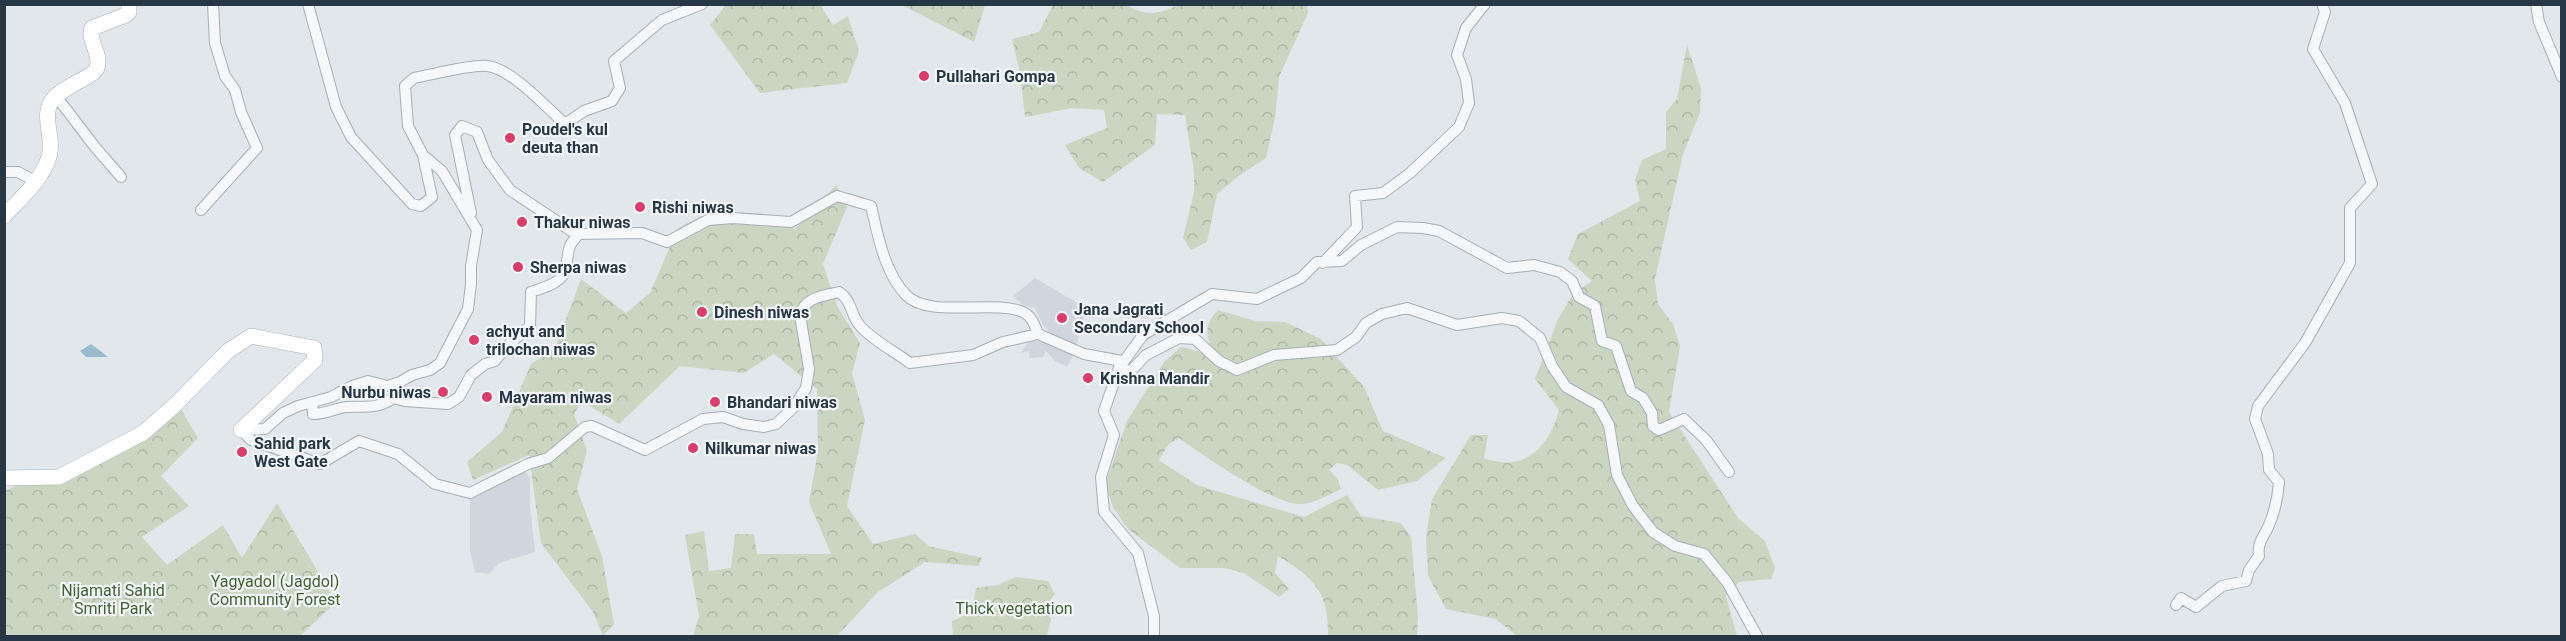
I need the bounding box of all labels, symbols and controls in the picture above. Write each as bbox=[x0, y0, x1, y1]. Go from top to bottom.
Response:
place label: Pullahari Gompa bbox=[936, 67, 1056, 86]
marker: Pullahari Gompa bbox=[917, 69, 931, 83]
place label: Poudel's kul deuta than bbox=[522, 120, 608, 157]
marker: Poudel's kul deuta than bbox=[503, 131, 517, 145]
place label: Rishi niwas bbox=[652, 198, 734, 217]
marker: Rishi niwas bbox=[633, 200, 647, 214]
place label: Thakur niwas bbox=[534, 213, 631, 232]
marker: Thakur niwas bbox=[515, 215, 529, 229]
place label: Sherpa niwas bbox=[530, 258, 627, 277]
marker: Sherpa niwas bbox=[511, 260, 525, 274]
place label: Jana Jagrati Secondary School bbox=[1074, 300, 1204, 337]
place label: Dinesh niwas bbox=[714, 303, 809, 322]
marker: Dinesh niwas bbox=[695, 305, 709, 319]
marker: Jana Jagrati Secondary School bbox=[1055, 311, 1069, 325]
place label: achyut and trilochan niwas bbox=[486, 322, 595, 359]
marker: achyut and trilochan niwas bbox=[467, 333, 481, 347]
place label: Krishna Mandir bbox=[1100, 369, 1210, 388]
marker: Krishna Mandir bbox=[1081, 371, 1095, 385]
place label: Nurbu niwas bbox=[341, 383, 431, 402]
marker: Nurbu niwas bbox=[436, 385, 450, 399]
place label: Mayaram niwas bbox=[499, 388, 612, 407]
marker: Mayaram niwas bbox=[480, 390, 494, 404]
place label: Bhandari niwas bbox=[727, 393, 837, 412]
marker: Bhandari niwas bbox=[708, 395, 722, 409]
place label: Sahid park West Gate bbox=[254, 434, 331, 471]
place label: Nilkumar niwas bbox=[705, 439, 816, 458]
marker: Nilkumar niwas bbox=[686, 441, 700, 455]
marker: Sahid park West Gate bbox=[235, 445, 249, 459]
park label: Yagyadol (Jagdol) Community Forest bbox=[210, 572, 340, 609]
park label: Nijamati Sahid Smriti Park bbox=[61, 581, 165, 618]
park label: Thick vegetation bbox=[955, 599, 1073, 618]

